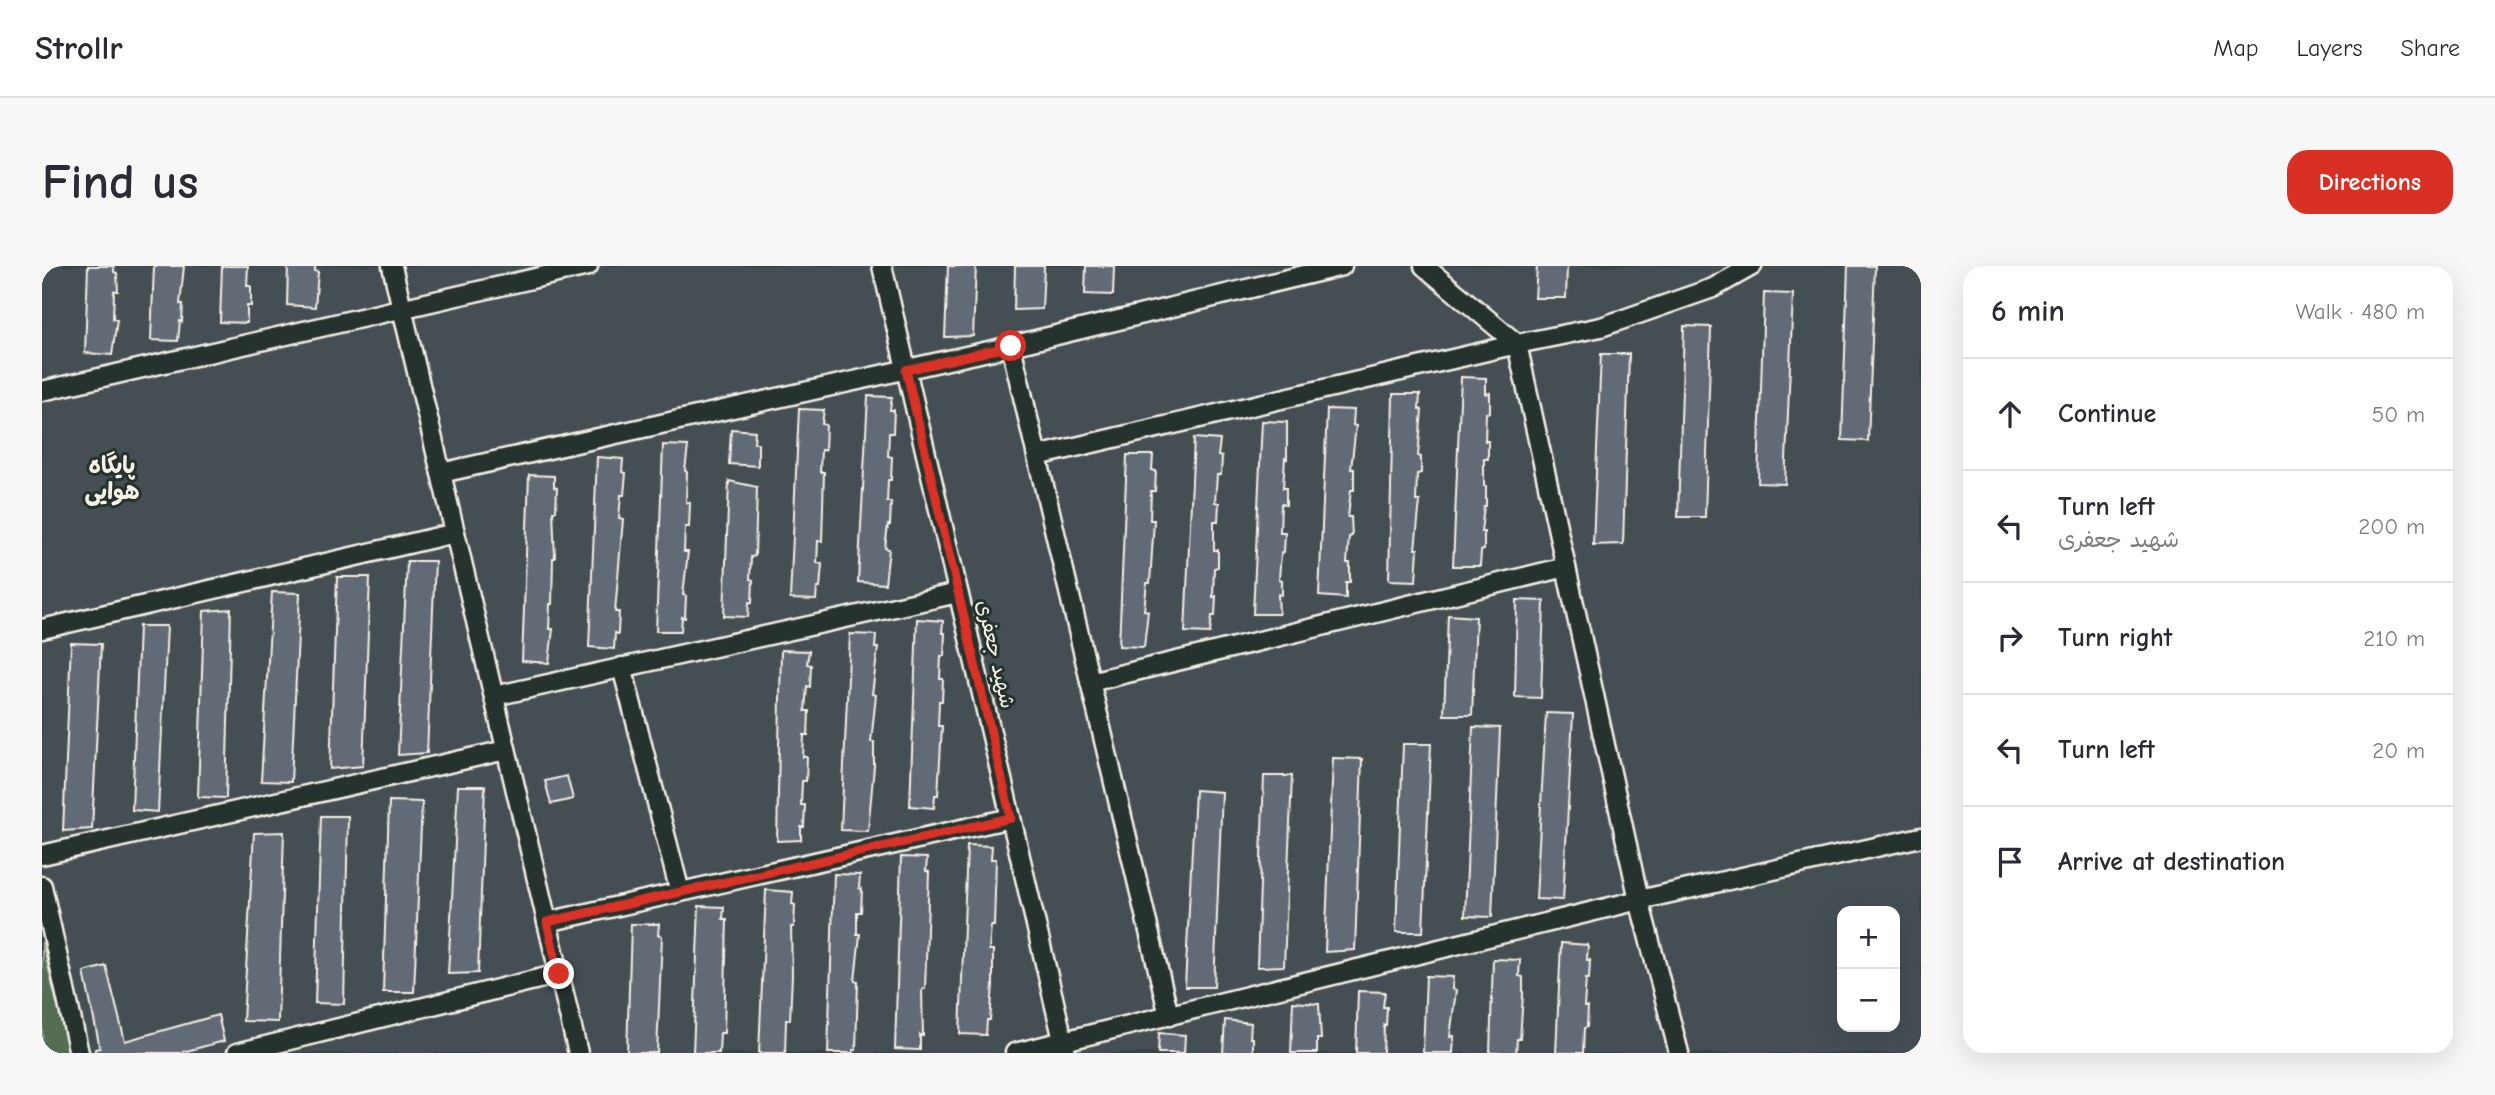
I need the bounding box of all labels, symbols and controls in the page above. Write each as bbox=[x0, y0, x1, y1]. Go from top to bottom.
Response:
text: Strollr bbox=[35, 29, 123, 67]
text: Map bbox=[2213, 34, 2259, 62]
text: Layers bbox=[2297, 34, 2362, 62]
text: Share bbox=[2400, 34, 2460, 62]
button: Directions bbox=[2287, 150, 2453, 214]
text: Find us bbox=[42, 154, 198, 210]
text: 6 min bbox=[1991, 294, 2065, 329]
text: Walk · 480 m bbox=[2295, 298, 2425, 325]
route start bbox=[995, 330, 1026, 361]
icon: ahead bbox=[1991, 395, 2029, 433]
text: Continue bbox=[2058, 399, 2156, 429]
text: 50 m bbox=[2372, 401, 2425, 428]
district label: پایگاه هوایی bbox=[85, 451, 139, 506]
text: Turn left bbox=[2058, 492, 2155, 522]
icon: left bbox=[1991, 507, 2029, 545]
text: 200 m bbox=[2358, 513, 2425, 540]
text: شهید جعفری bbox=[2058, 526, 2179, 553]
street label: شهید جعفری bbox=[972, 597, 1020, 711]
icon: right bbox=[1991, 619, 2029, 657]
text: Turn right bbox=[2058, 623, 2172, 653]
text: 210 m bbox=[2363, 625, 2425, 652]
icon: left bbox=[1991, 731, 2029, 769]
text: Turn left bbox=[2058, 735, 2155, 765]
text: 20 m bbox=[2372, 737, 2425, 764]
icon: arrive bbox=[1991, 843, 2029, 881]
text: Arrive at destination bbox=[2058, 847, 2285, 877]
map controls bbox=[1837, 906, 1900, 1032]
button: + bbox=[1837, 906, 1900, 969]
route end bbox=[543, 958, 574, 989]
button: − bbox=[1837, 969, 1900, 1032]

